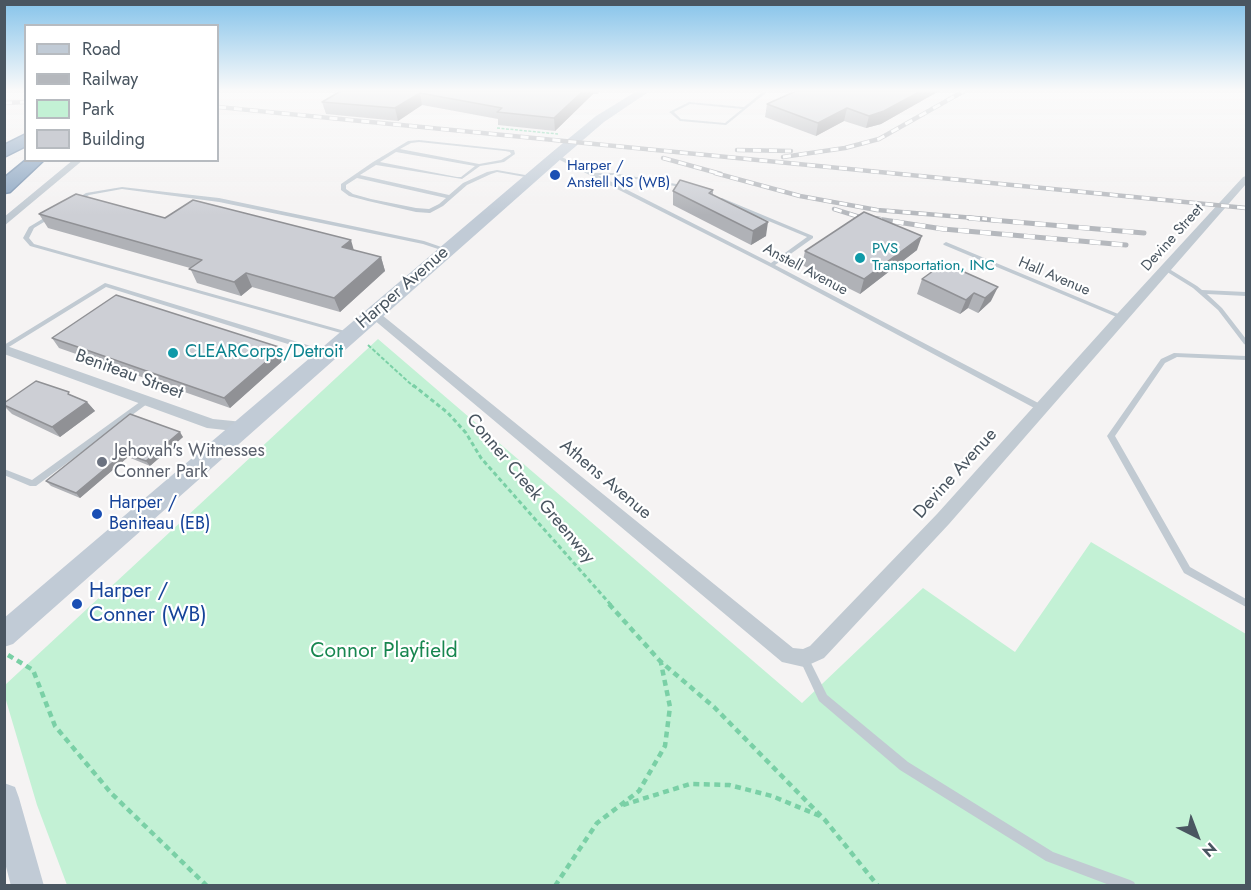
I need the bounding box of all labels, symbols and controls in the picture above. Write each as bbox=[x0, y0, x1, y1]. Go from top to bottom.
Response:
legend bbox=[24, 24, 219, 162]
text: Road bbox=[82, 36, 121, 62]
text: Railway bbox=[82, 66, 138, 92]
text: Park bbox=[82, 96, 114, 122]
text: Building bbox=[82, 126, 145, 152]
place label: Harper / Anstell NS (WB) bbox=[567, 157, 670, 192]
marker: Harper / Anstell NS (WB) bbox=[548, 168, 562, 182]
street label: Devine Street bbox=[1138, 201, 1208, 275]
street label: Anstell Avenue bbox=[760, 240, 850, 300]
place label: PVS Transportation, INC bbox=[872, 240, 995, 275]
street label: Harper Avenue bbox=[353, 242, 453, 334]
marker: PVS Transportation, INC bbox=[853, 251, 867, 265]
street label: Hall Avenue bbox=[1015, 254, 1093, 300]
place label: CLEARCorps/Detroit bbox=[185, 342, 343, 364]
street label: Beniteau Street bbox=[72, 345, 186, 405]
marker: CLEARCorps/Detroit bbox=[166, 346, 180, 360]
street label: Conner Creek Greenway bbox=[461, 410, 599, 568]
street label: Devine Avenue bbox=[910, 424, 1002, 524]
street label: Athens Avenue bbox=[555, 435, 655, 525]
place label: Jehovah's Witnesses Conner Park bbox=[114, 441, 265, 484]
marker: Jehovah's Witnesses Conner Park bbox=[95, 455, 109, 469]
place label: Harper / Beniteau (EB) bbox=[109, 493, 211, 536]
marker: Harper / Beniteau (EB) bbox=[90, 507, 104, 521]
place label: Harper / Conner (WB) bbox=[89, 579, 207, 629]
marker: Harper / Conner (WB) bbox=[70, 597, 84, 611]
park label: Connor Playfield bbox=[310, 639, 458, 665]
north arrow bbox=[1167, 806, 1227, 866]
text: N bbox=[1197, 837, 1222, 863]

